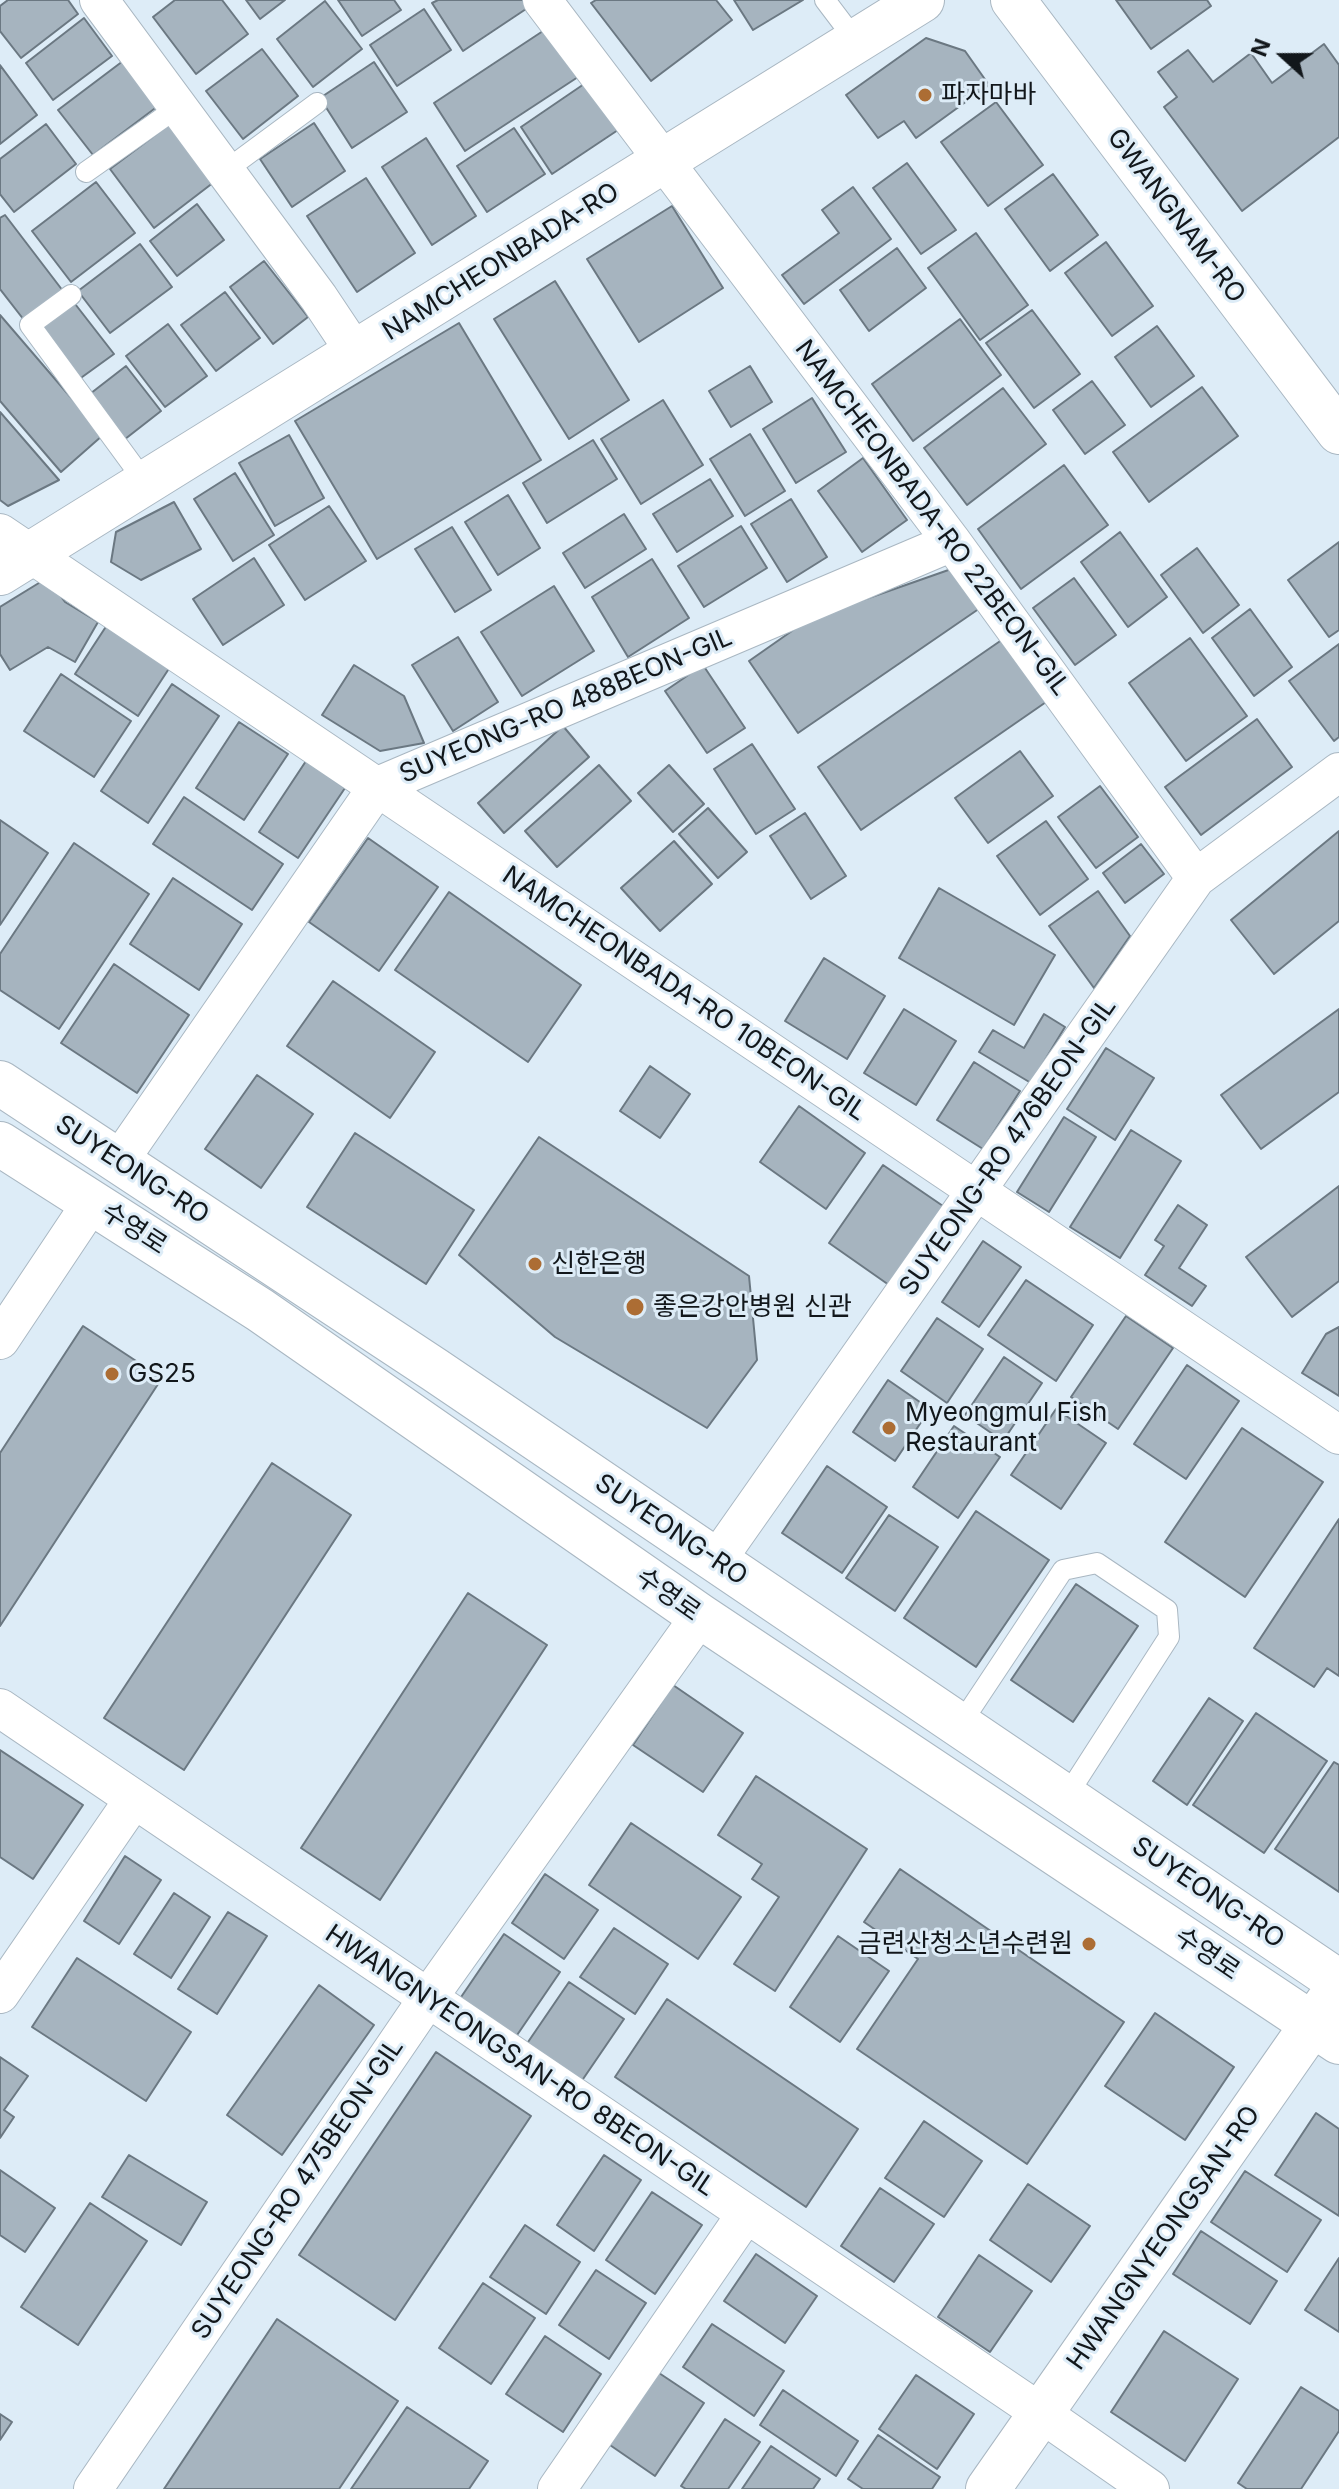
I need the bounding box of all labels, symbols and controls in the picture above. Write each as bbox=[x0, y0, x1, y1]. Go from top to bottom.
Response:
north arrow bbox=[1243, 16, 1323, 96]
text: N bbox=[1245, 35, 1276, 60]
place label: 파자마바 bbox=[941, 79, 1037, 111]
marker: 파자마바 bbox=[916, 86, 934, 104]
street label: GWANGNAM-RO bbox=[1100, 123, 1252, 309]
street label: NAMCHEONBADA-RO bbox=[377, 176, 625, 348]
street label: NAMCHEONBADA-RO 22BEON-GIL bbox=[788, 334, 1076, 702]
street label: SUYEONG-RO 488BEON-GIL bbox=[395, 622, 737, 790]
street label: NAMCHEONBADA-RO 10BEON-GIL bbox=[496, 860, 872, 1128]
street label: SUYEONG-RO 476BEON-GIL bbox=[893, 992, 1123, 1302]
street label: SUYEONG-RO bbox=[49, 1109, 215, 1231]
street label: 수영로 bbox=[95, 1196, 173, 1262]
place label: 신한은행 bbox=[551, 1248, 647, 1280]
marker: 신한은행 bbox=[526, 1255, 544, 1273]
place label: 좋은강안병원 신관 bbox=[653, 1291, 852, 1323]
marker: 좋은강안병원 신관 bbox=[624, 1296, 646, 1318]
place label: GS25 bbox=[128, 1358, 196, 1390]
marker: GS25 bbox=[103, 1365, 121, 1383]
place label: Myeongmul Fish Restaurant bbox=[905, 1397, 1107, 1458]
marker: Myeongmul Fish Restaurant bbox=[880, 1419, 898, 1437]
street label: SUYEONG-RO bbox=[589, 1468, 753, 1592]
street label: 수영로 bbox=[630, 1562, 706, 1628]
street label: SUYEONG-RO bbox=[1126, 1831, 1290, 1955]
street label: HWANGNYEONGSAN-RO 8BEON-GIL bbox=[319, 1918, 721, 2204]
street label: 수영로 bbox=[1169, 1921, 1245, 1987]
place label: 금련산청소년수련원 bbox=[858, 1928, 1073, 1960]
marker: 금련산청소년수련원 bbox=[1080, 1935, 1098, 1953]
street label: SUYEONG-RO 475BEON-GIL bbox=[185, 2033, 411, 2345]
street label: HWANGNYEONGSAN-RO bbox=[1061, 2100, 1267, 2376]

